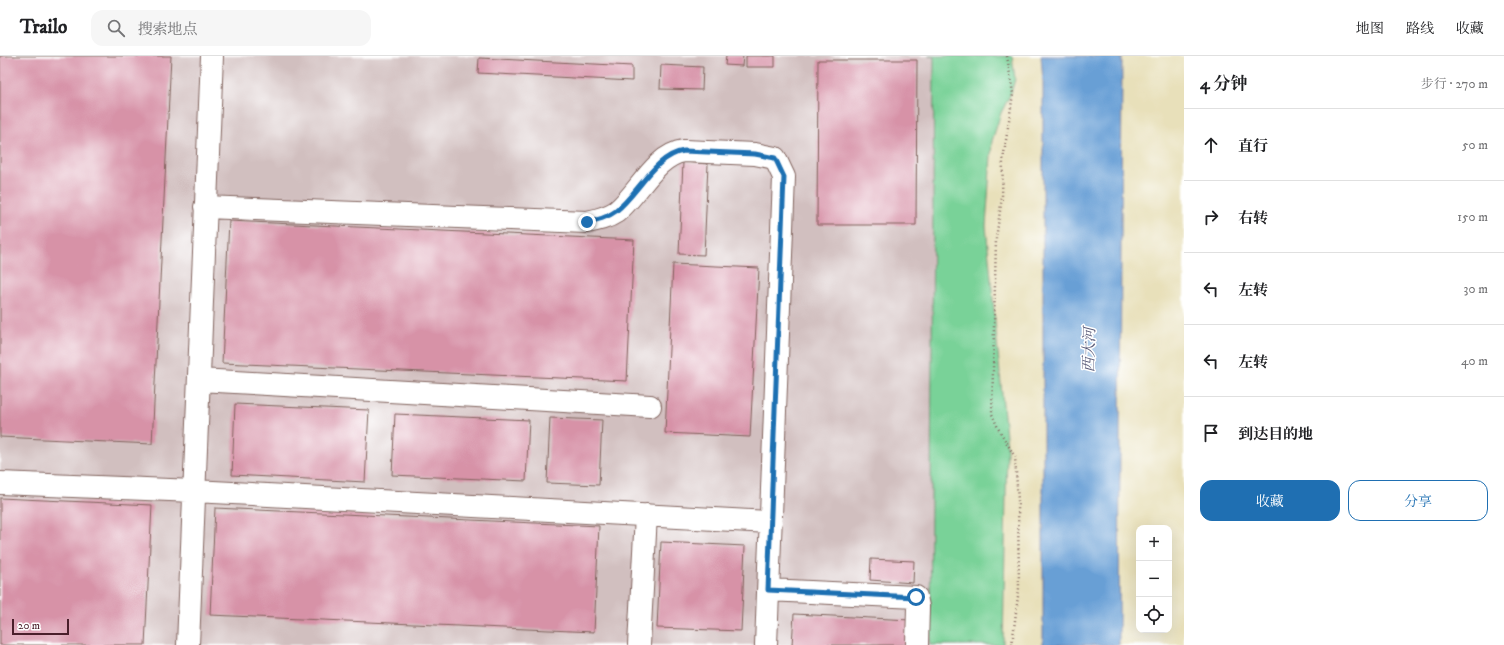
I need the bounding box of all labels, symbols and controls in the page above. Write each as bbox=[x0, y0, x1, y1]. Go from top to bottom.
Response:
search box bbox=[91, 10, 371, 46]
text: Trailo bbox=[20, 16, 67, 39]
icon: search bbox=[105, 17, 127, 39]
text: 搜索地点 bbox=[137, 20, 197, 39]
text: 地图 bbox=[1356, 20, 1384, 38]
text: 路线 bbox=[1406, 20, 1434, 38]
text: 收藏 bbox=[1456, 20, 1484, 38]
text: 4 分钟 bbox=[1200, 73, 1247, 95]
text: 步行 · 270 m bbox=[1421, 76, 1488, 92]
icon: ahead bbox=[1200, 134, 1222, 156]
text: 直行 bbox=[1238, 137, 1268, 156]
text: 50 m bbox=[1462, 137, 1488, 153]
icon: right bbox=[1200, 206, 1222, 228]
text: 右转 bbox=[1238, 209, 1268, 228]
text: 150 m bbox=[1457, 209, 1488, 225]
route end bbox=[578, 213, 596, 231]
icon: left bbox=[1200, 278, 1222, 300]
text: 左转 bbox=[1238, 281, 1268, 300]
text: 30 m bbox=[1464, 281, 1488, 297]
water label: 西大河 bbox=[1080, 324, 1099, 373]
icon: left bbox=[1200, 350, 1222, 372]
text: 左转 bbox=[1238, 353, 1268, 372]
text: 40 m bbox=[1461, 353, 1488, 369]
icon: arrive bbox=[1200, 422, 1222, 444]
text: 到达目的地 bbox=[1238, 425, 1313, 444]
button: 收藏 bbox=[1200, 480, 1340, 521]
button: 分享 bbox=[1348, 480, 1488, 521]
map controls bbox=[1136, 525, 1172, 633]
button: + bbox=[1136, 525, 1172, 561]
button: − bbox=[1136, 561, 1172, 597]
route start bbox=[907, 588, 925, 606]
button: locate bbox=[1136, 597, 1172, 633]
scale bar bbox=[12, 617, 69, 636]
text: 20 m bbox=[18, 619, 40, 633]

